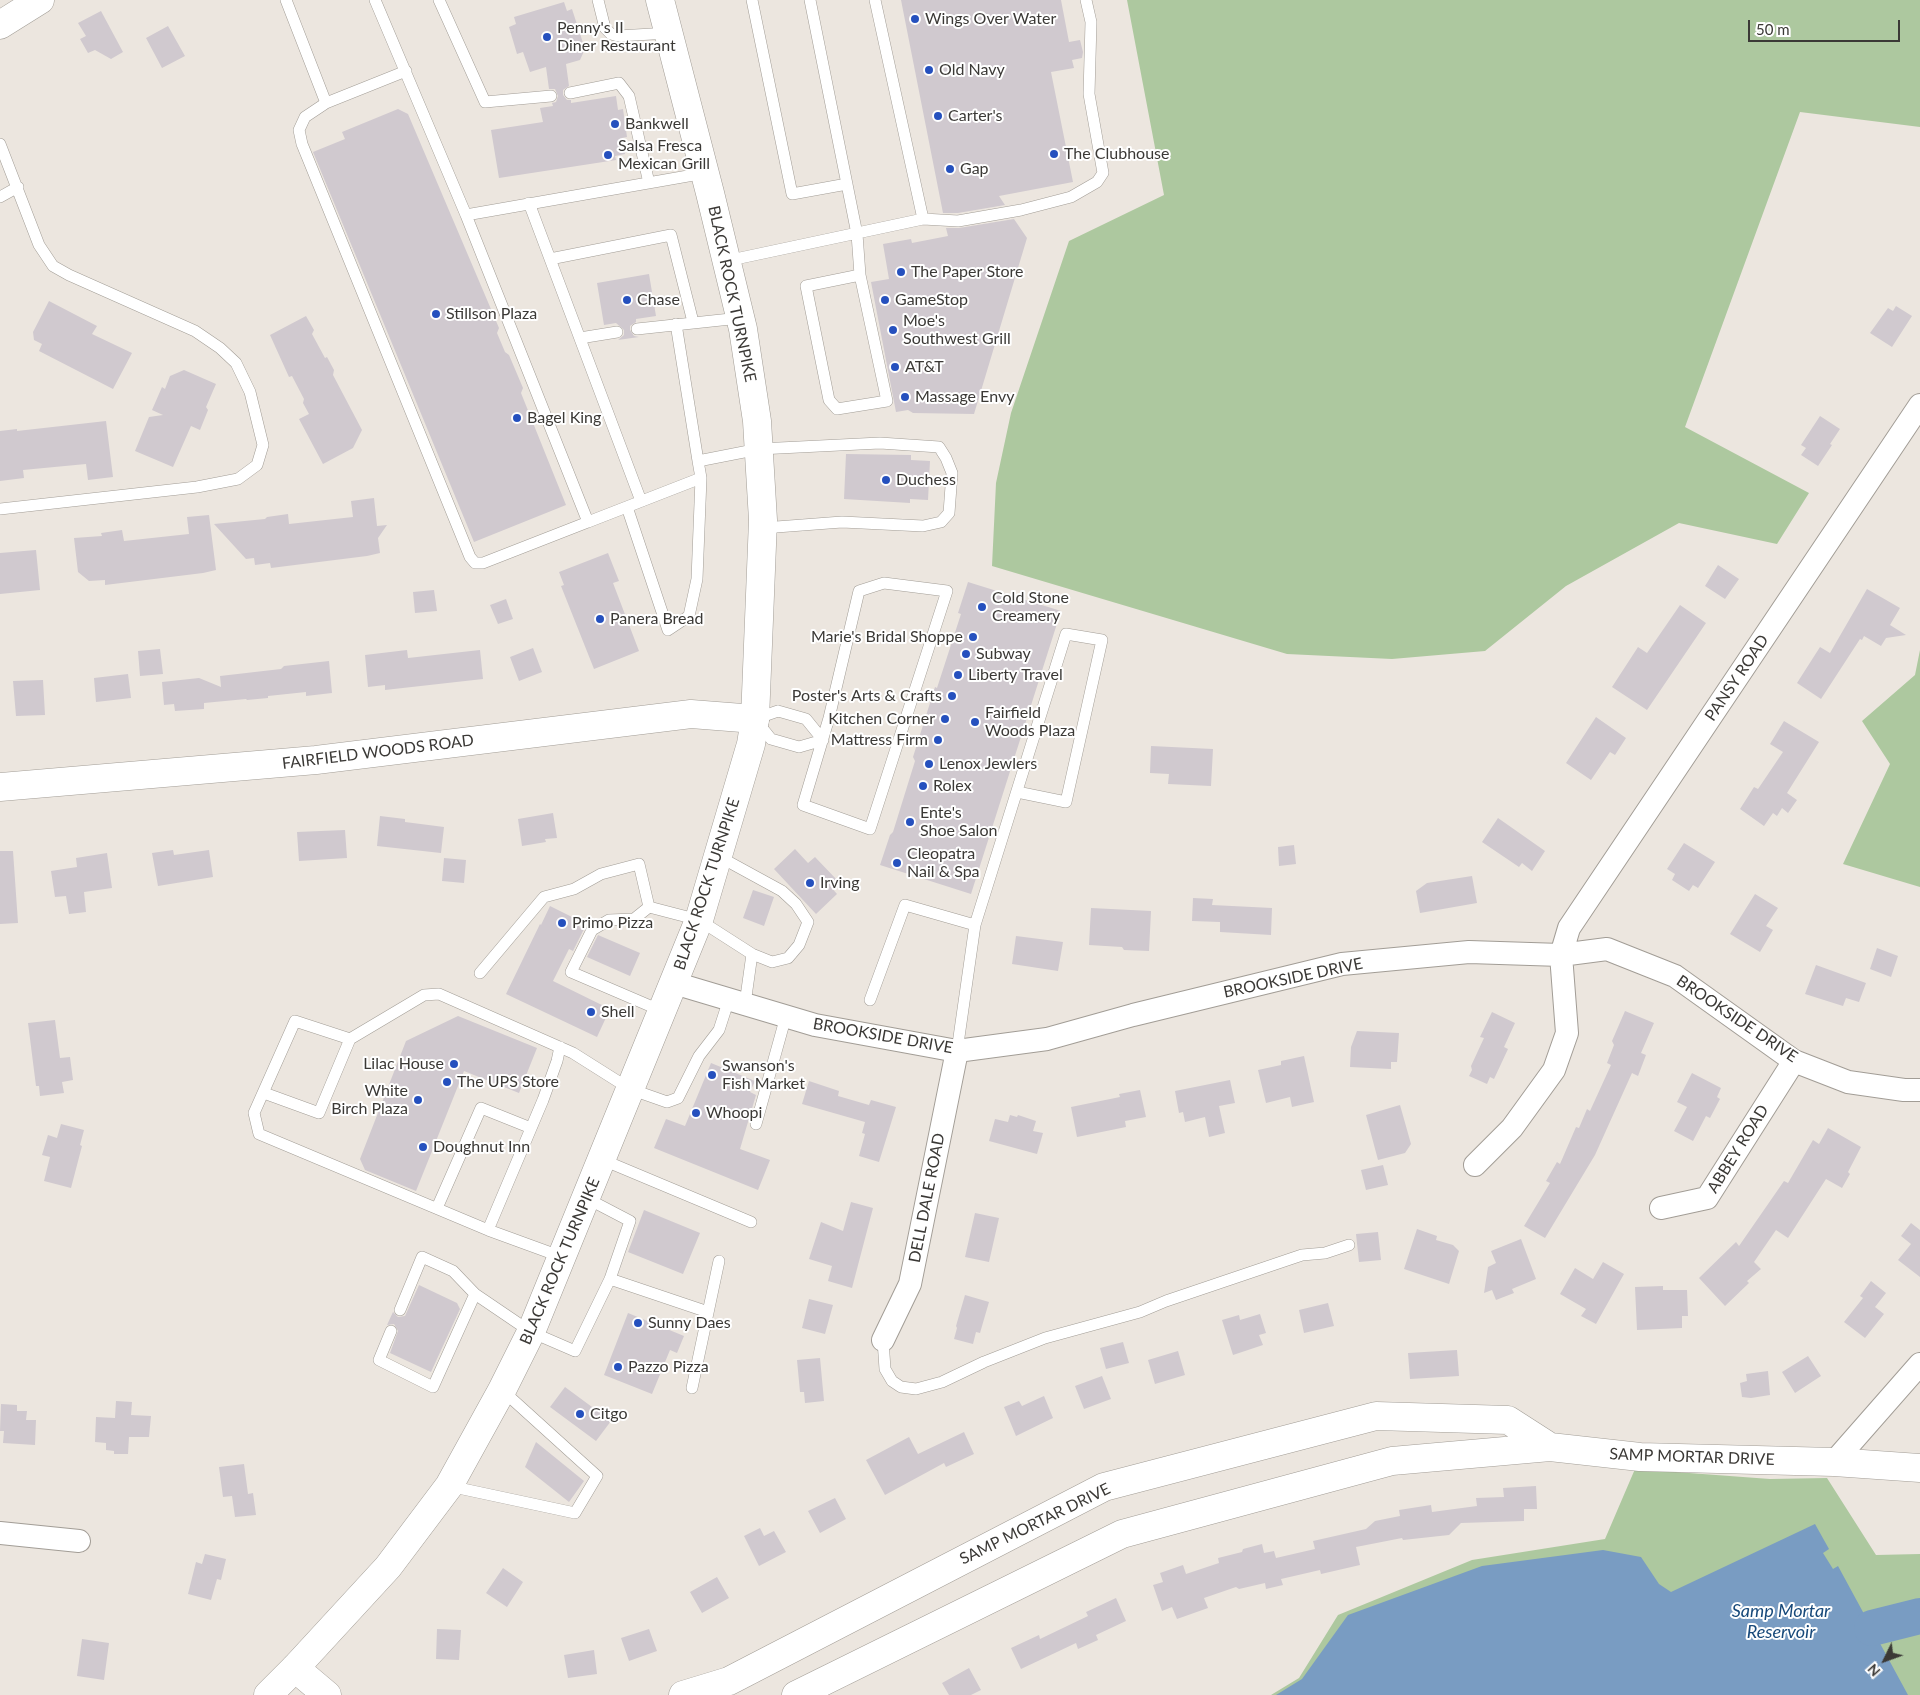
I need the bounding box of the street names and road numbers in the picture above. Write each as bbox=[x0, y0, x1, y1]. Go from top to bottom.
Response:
street label: BLACK ROCK TURNPIKE bbox=[704, 204, 760, 384]
street label: PANSY ROAD bbox=[1701, 631, 1773, 725]
street label: FAIRFIELD WOODS ROAD bbox=[281, 731, 475, 773]
street label: BLACK ROCK TURNPIKE bbox=[670, 795, 744, 973]
street label: BROOKSIDE DRIVE bbox=[1222, 954, 1364, 1002]
street label: BROOKSIDE DRIVE bbox=[1673, 971, 1801, 1067]
street label: BROOKSIDE DRIVE bbox=[811, 1014, 955, 1058]
street label: ABBEY ROAD bbox=[1703, 1101, 1773, 1197]
street label: DELL DALE ROAD bbox=[905, 1132, 949, 1264]
street label: BLACK ROCK TURNPIKE bbox=[516, 1174, 604, 1348]
street label: SAMP MORTAR DRIVE bbox=[1609, 1445, 1775, 1469]
street label: SAMP MORTAR DRIVE bbox=[957, 1479, 1113, 1569]

